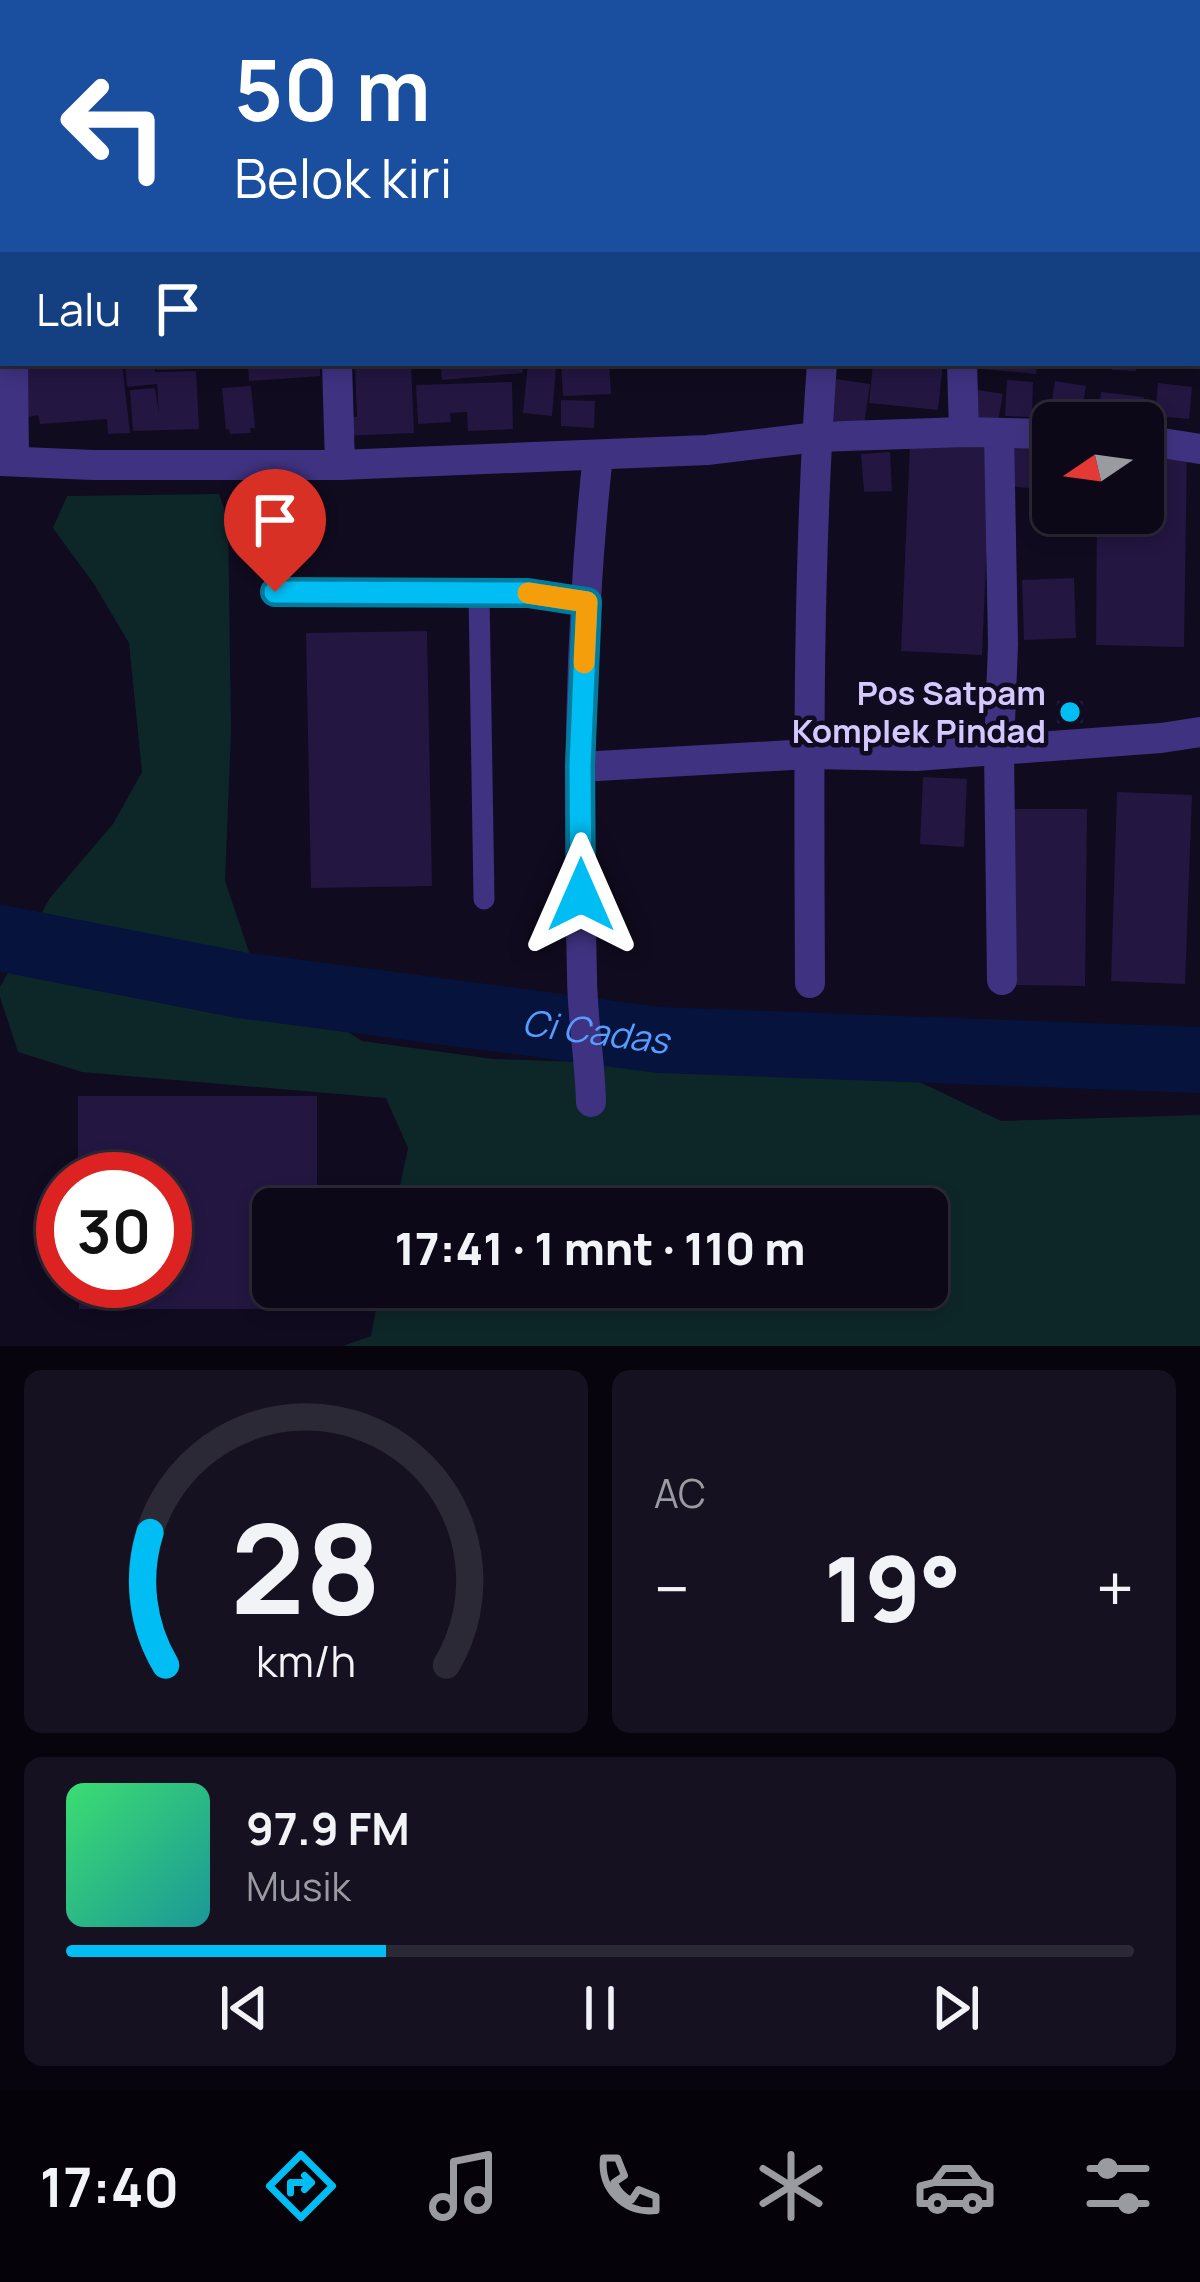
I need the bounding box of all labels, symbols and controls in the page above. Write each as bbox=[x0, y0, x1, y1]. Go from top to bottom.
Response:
text: 50 m bbox=[234, 31, 431, 146]
icon: left bbox=[36, 48, 192, 204]
text: Belok kiri bbox=[234, 140, 452, 214]
icon: arrive bbox=[145, 276, 211, 342]
text: Lalu bbox=[36, 278, 121, 340]
north arrow bbox=[1032, 402, 1164, 534]
map controls bbox=[1032, 402, 1164, 534]
pin bbox=[224, 469, 326, 592]
icon: arrive bbox=[242, 487, 308, 553]
place label: Pos Satpam Komplek Pindad bbox=[792, 670, 1046, 753]
marker: Pos Satpam Komplek Pindad bbox=[1057, 699, 1083, 725]
position arrow bbox=[518, 832, 644, 958]
water label: Ci Cadas bbox=[519, 997, 675, 1065]
speed limit sign: 30 bbox=[36, 1152, 192, 1308]
text: 17:41 · 1 mnt · 110 m bbox=[395, 1217, 805, 1279]
text: AC bbox=[654, 1466, 706, 1520]
text: 28 bbox=[231, 1481, 381, 1651]
text: 19° bbox=[824, 1526, 961, 1649]
text: − bbox=[654, 1543, 690, 1633]
text: + bbox=[1096, 1543, 1134, 1633]
text: km/h bbox=[256, 1630, 356, 1689]
text: 97.9 FM bbox=[246, 1797, 410, 1859]
text: Musik bbox=[246, 1859, 351, 1913]
icon: previous bbox=[211, 1975, 277, 2041]
icon: pause bbox=[567, 1975, 633, 2041]
icon: next bbox=[923, 1975, 989, 2041]
icon: directions bbox=[259, 2144, 343, 2228]
icon: music bbox=[422, 2144, 506, 2228]
icon: phone bbox=[586, 2144, 670, 2228]
icon: climate bbox=[749, 2144, 833, 2228]
icon: car bbox=[913, 2144, 997, 2228]
icon: filters bbox=[1076, 2144, 1160, 2228]
text: 17:40 bbox=[40, 2149, 179, 2223]

